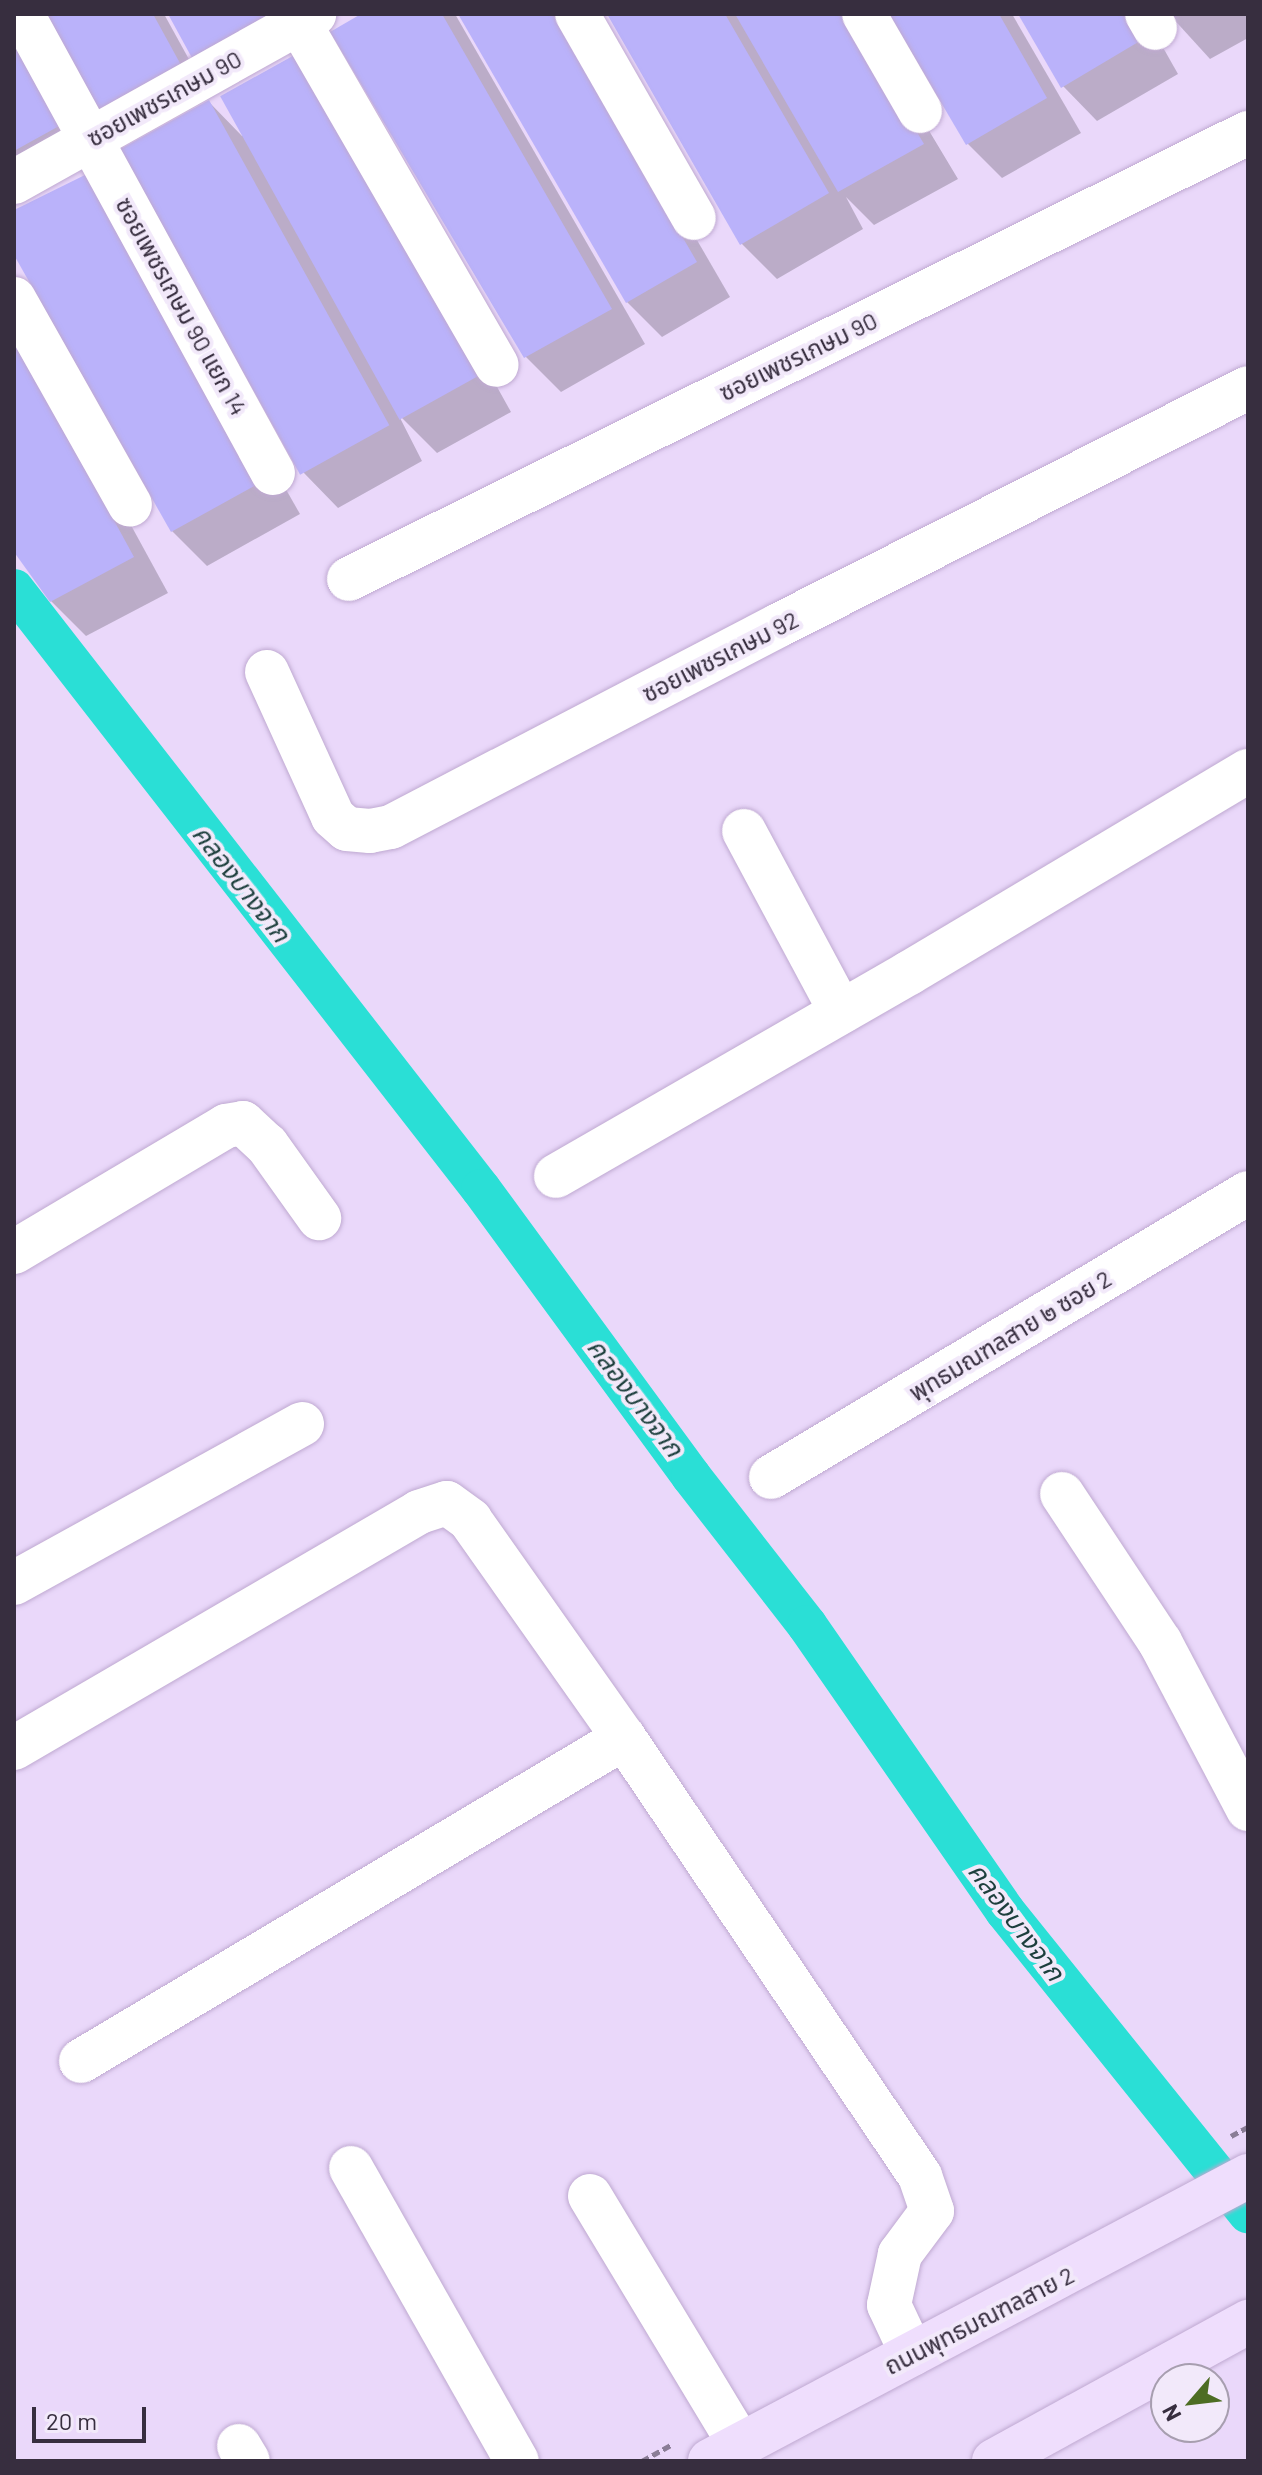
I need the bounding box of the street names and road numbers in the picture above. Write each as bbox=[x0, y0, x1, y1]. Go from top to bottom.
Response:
street label: ซอยเพชรเกษม 90 bbox=[82, 44, 246, 152]
street label: ซอยเพชรเกษม 90 แยก 14 bbox=[110, 192, 254, 420]
street label: ซอยเพชรเกษม 90 bbox=[714, 305, 882, 407]
street label: ซอยเพชรเกษม 92 bbox=[637, 604, 803, 708]
street label: พุทธมณฑลสาย ๒ ซอย 2 bbox=[904, 1263, 1116, 1407]
street label: ถนนพุทธมณฑลสาย 2 bbox=[879, 2260, 1079, 2380]

